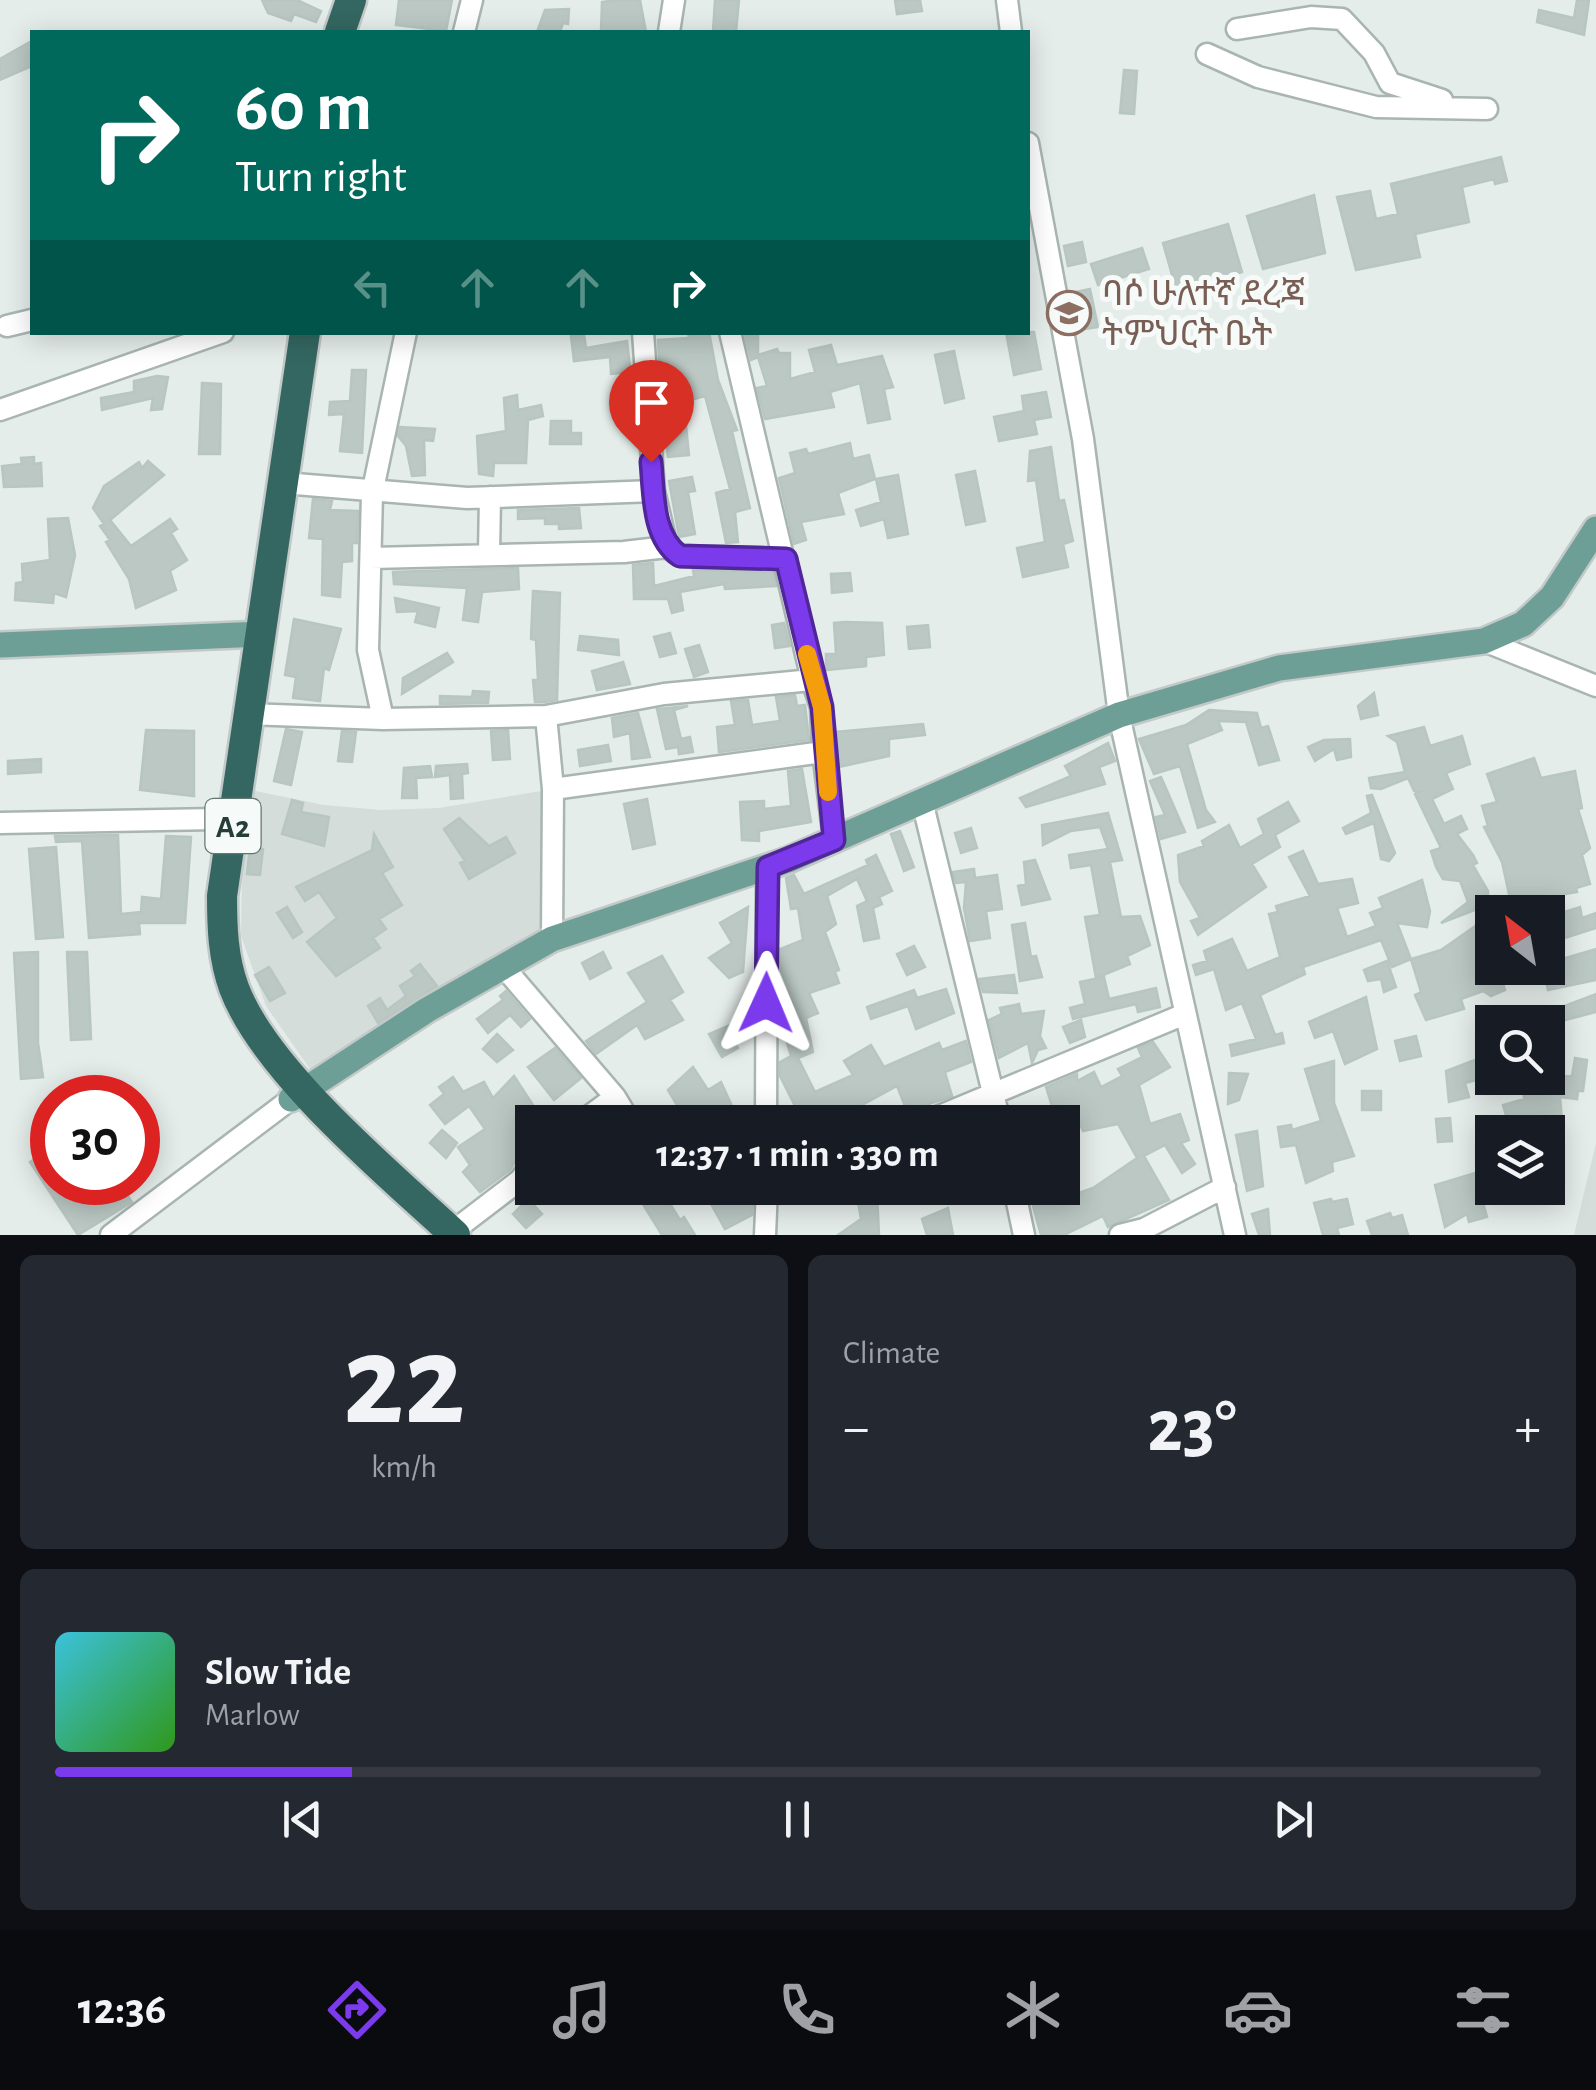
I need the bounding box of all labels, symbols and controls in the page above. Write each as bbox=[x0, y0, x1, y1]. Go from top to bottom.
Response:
icon: right bbox=[70, 70, 200, 200]
text: 60 m bbox=[235, 73, 372, 143]
text: Turn right bbox=[235, 155, 407, 200]
icon: left bbox=[345, 260, 400, 315]
icon: ahead bbox=[450, 260, 505, 315]
icon: ahead bbox=[555, 260, 610, 315]
icon: right bbox=[660, 260, 715, 315]
place label: ባሶ ሁለተኛ ደረጃ ትምህርት ቤት bbox=[1102, 276, 1305, 352]
school or university icon: ባሶ ሁለተኛ ደረጃ ትምህርት ቤት bbox=[1046, 290, 1092, 336]
pin bbox=[609, 360, 694, 463]
icon: arrive bbox=[624, 375, 679, 430]
road number: A2 bbox=[206, 799, 260, 853]
north arrow bbox=[1475, 895, 1565, 985]
map controls bbox=[1475, 895, 1565, 1205]
position arrow bbox=[714, 951, 818, 1055]
button: search bbox=[1475, 1005, 1565, 1095]
speed limit sign: 30 bbox=[30, 1075, 160, 1205]
button: layers bbox=[1475, 1115, 1565, 1205]
text: 12:37 · 1 min · 330 m bbox=[656, 1136, 939, 1174]
text: 22 bbox=[343, 1318, 465, 1448]
text: Climate bbox=[843, 1337, 940, 1369]
text: 23° bbox=[1147, 1390, 1237, 1465]
text: − bbox=[843, 1401, 869, 1456]
text: + bbox=[1515, 1401, 1541, 1456]
text: km/h bbox=[371, 1451, 437, 1483]
text: Slow Tide bbox=[205, 1654, 351, 1692]
text: Marlow bbox=[205, 1699, 300, 1731]
icon: previous bbox=[275, 1792, 330, 1847]
icon: pause bbox=[770, 1792, 825, 1847]
icon: next bbox=[1266, 1792, 1321, 1847]
icon: directions bbox=[322, 1975, 392, 2045]
icon: music bbox=[547, 1975, 617, 2045]
icon: phone bbox=[772, 1975, 842, 2045]
icon: climate bbox=[998, 1975, 1068, 2045]
icon: car bbox=[1223, 1975, 1293, 2045]
icon: filters bbox=[1448, 1975, 1518, 2045]
text: 12:36 bbox=[78, 1987, 166, 2032]

